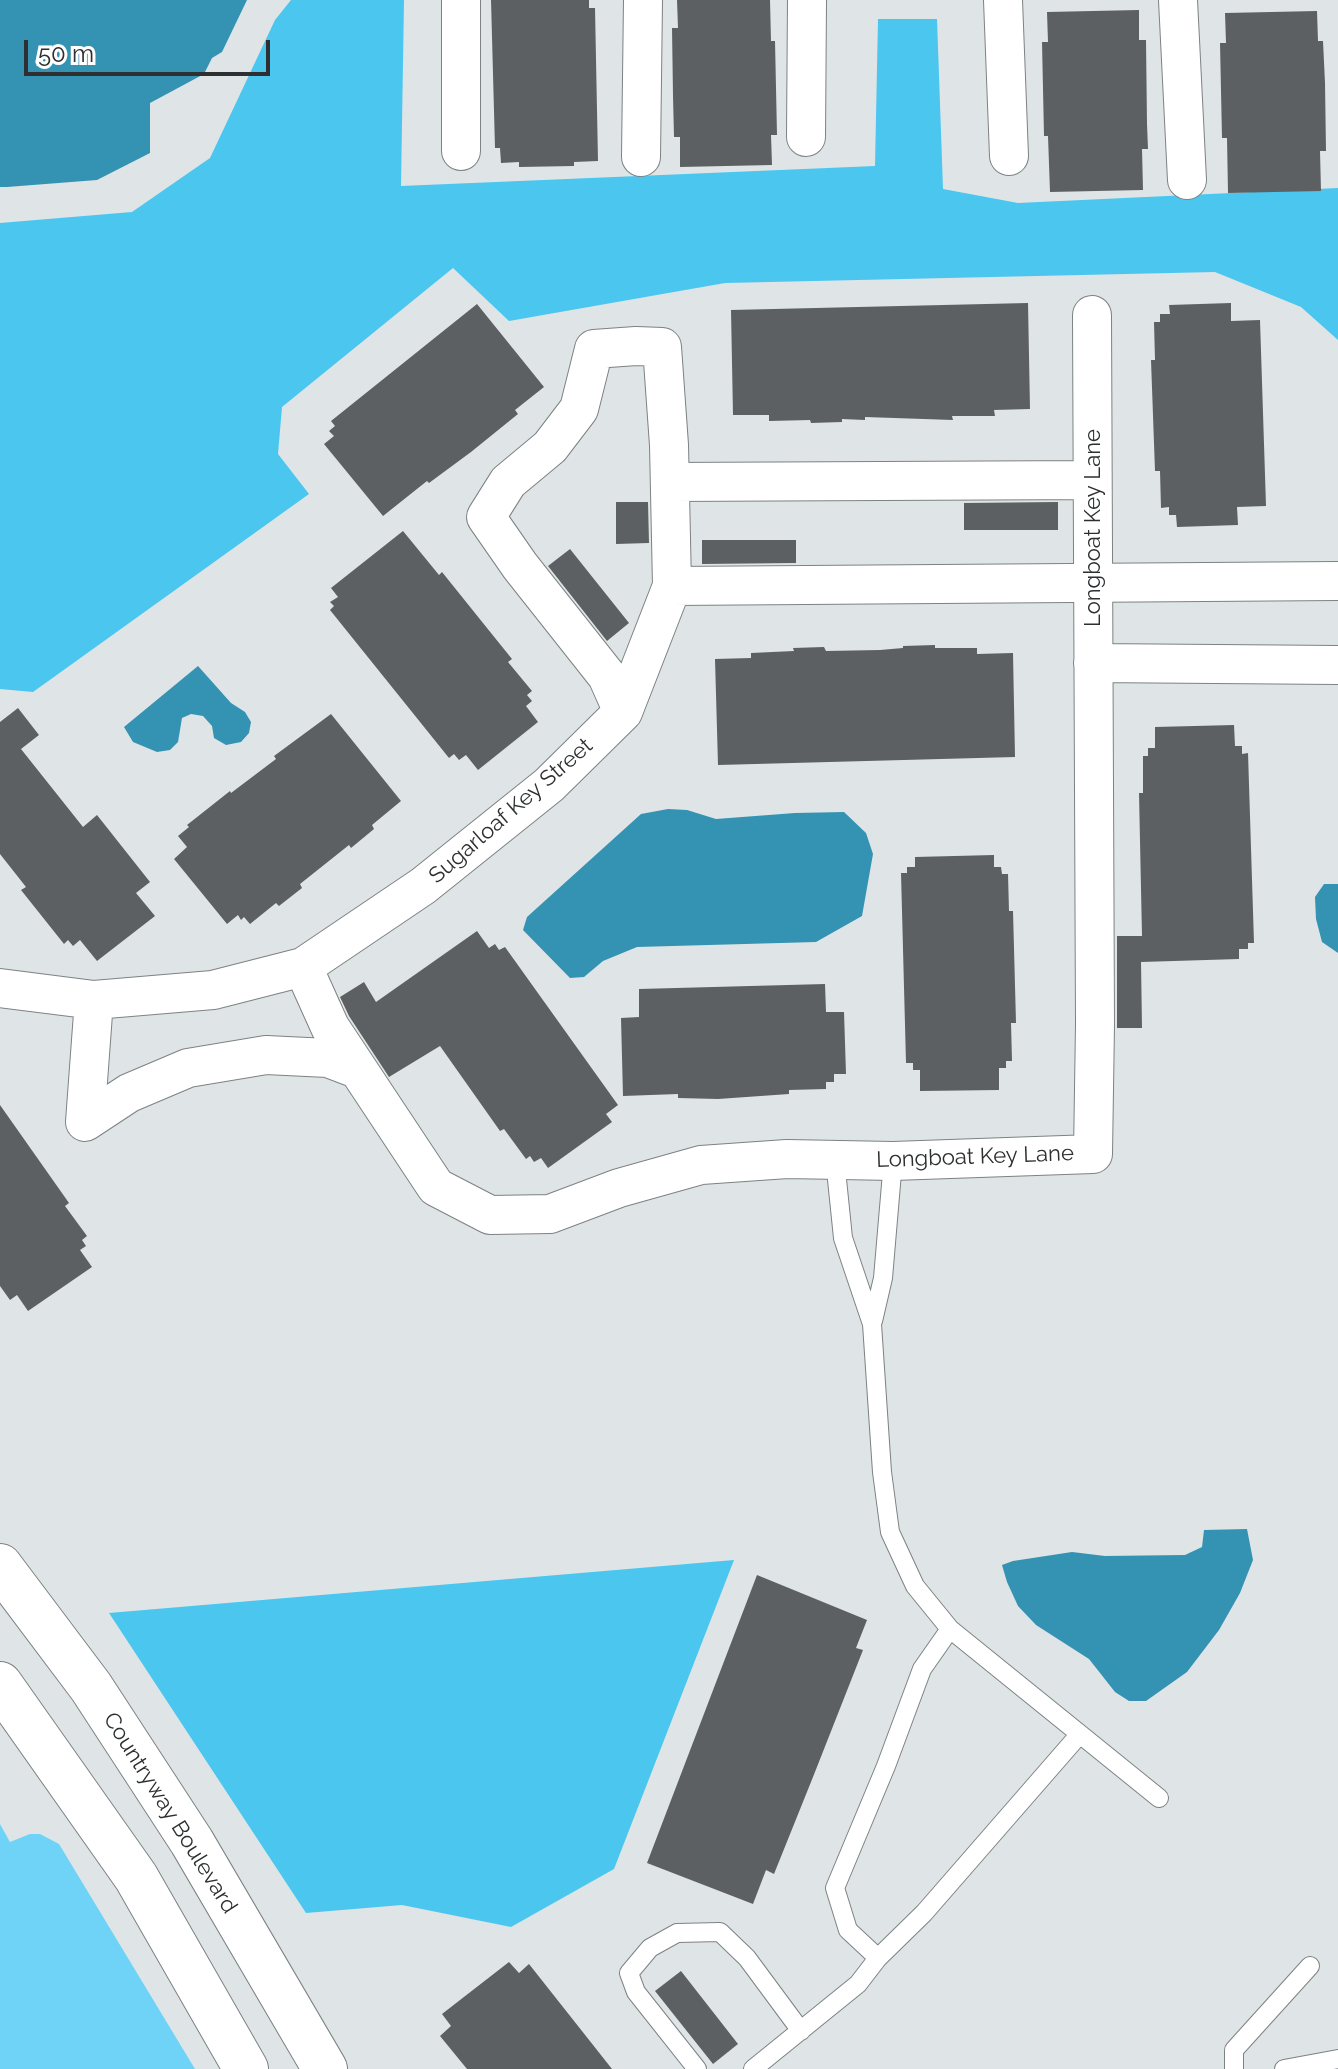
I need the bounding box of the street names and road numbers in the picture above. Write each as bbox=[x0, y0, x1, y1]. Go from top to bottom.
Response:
street label: Longboat Key Lane bbox=[1080, 429, 1106, 627]
street label: Sugarloaf Key Street bbox=[424, 733, 598, 889]
street label: Longboat Key Lane bbox=[876, 1140, 1074, 1174]
street label: Countryway Boulevard bbox=[97, 1708, 243, 1918]

